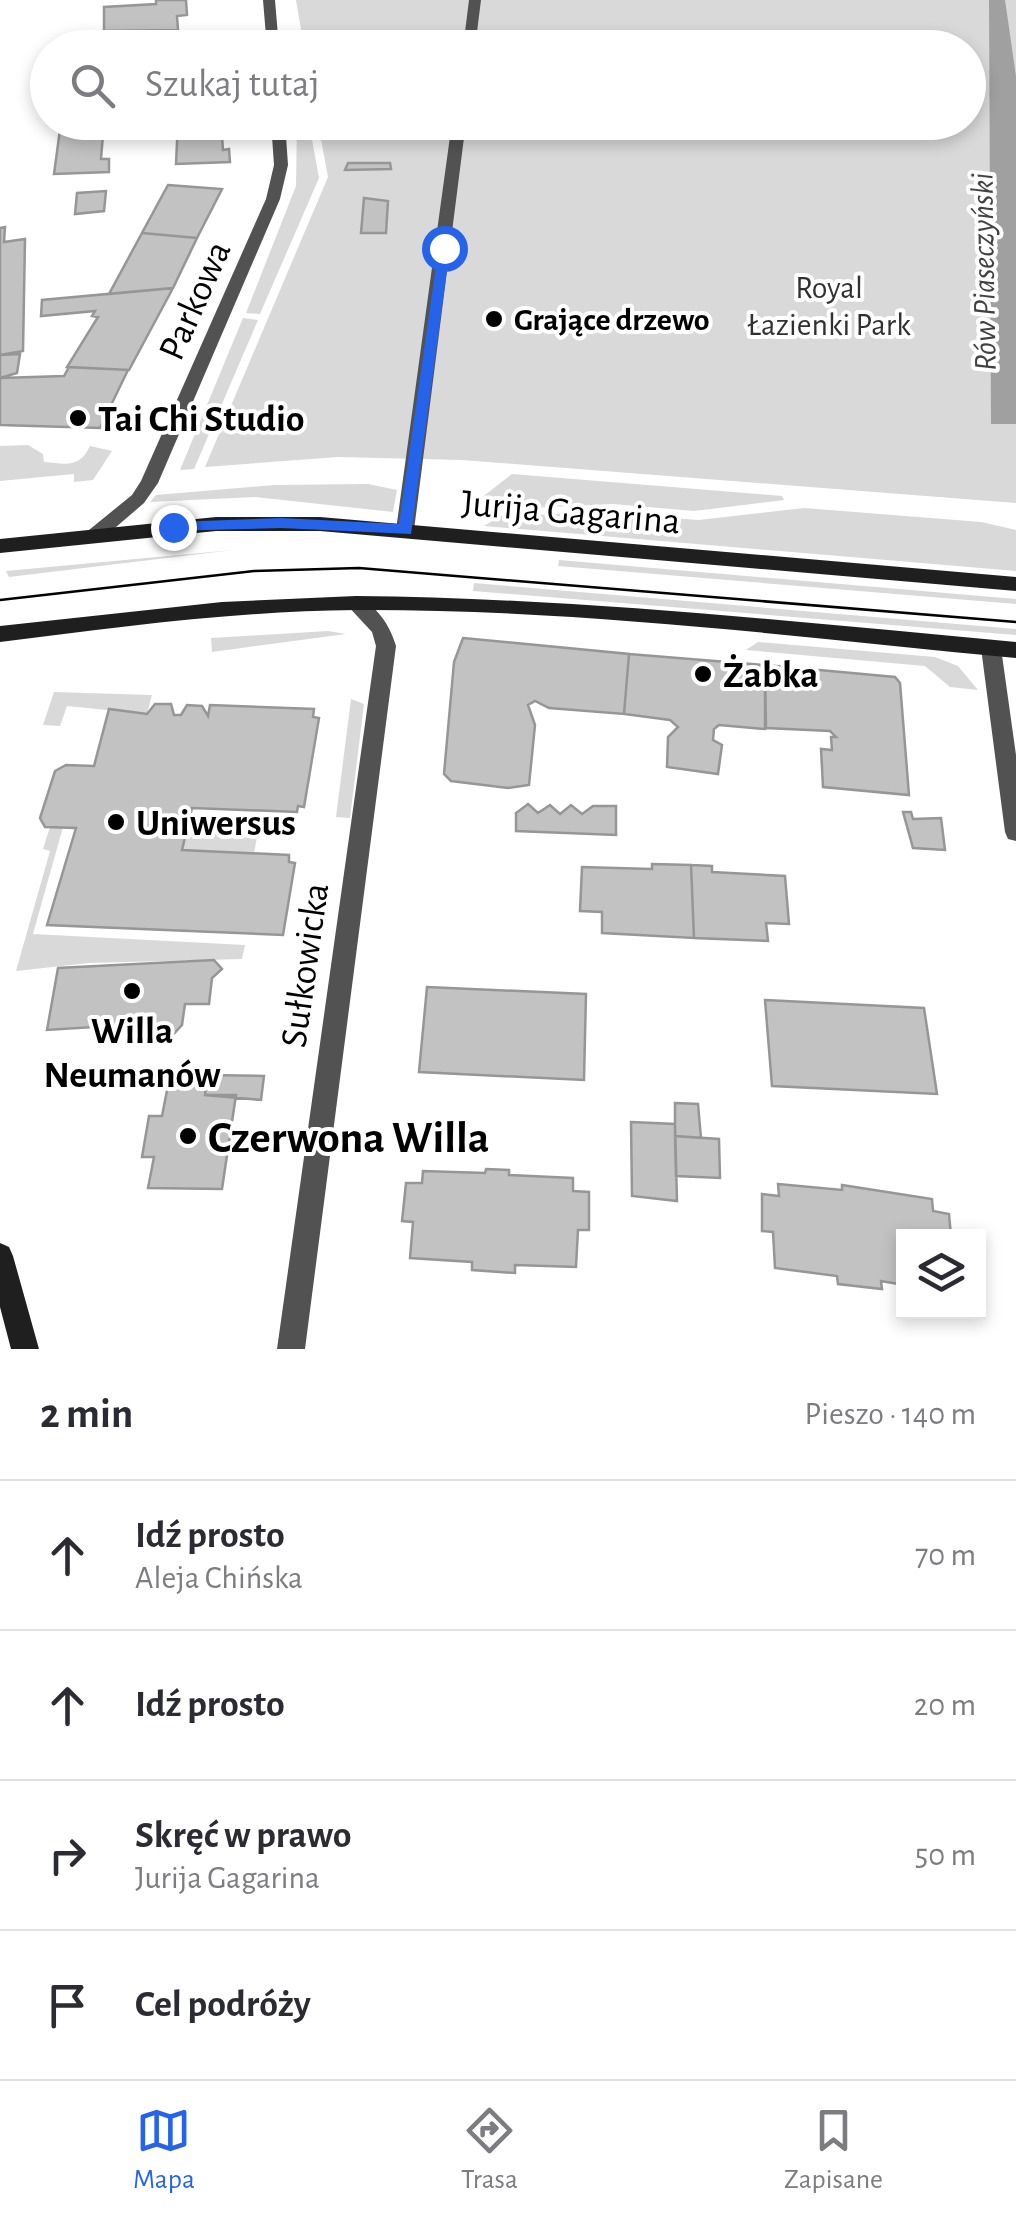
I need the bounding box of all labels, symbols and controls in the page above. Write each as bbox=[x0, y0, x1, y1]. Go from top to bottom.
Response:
search box bbox=[30, 30, 986, 140]
icon: search bbox=[65, 58, 120, 113]
text: Szukaj tutaj bbox=[145, 66, 320, 104]
water label: Rów Piaseczyński bbox=[966, 173, 1002, 371]
route start bbox=[422, 226, 468, 272]
street label: Parkowa bbox=[153, 236, 239, 366]
park label: Royal Łazienki Park bbox=[747, 272, 911, 341]
place label: Grające drzewo bbox=[514, 304, 710, 337]
marker: Grające drzewo bbox=[483, 308, 505, 330]
place label: Tai Chi Studio bbox=[98, 401, 305, 439]
marker: Tai Chi Studio bbox=[67, 407, 89, 429]
street label: Jurija Gagarina bbox=[460, 484, 682, 541]
route end bbox=[151, 505, 197, 551]
place label: Żabka bbox=[723, 654, 818, 695]
marker: Żabka bbox=[692, 663, 714, 685]
place label: Uniwersus bbox=[136, 805, 296, 843]
marker: Uniwersus bbox=[105, 811, 127, 833]
street label: Sułkowicka bbox=[276, 881, 336, 1050]
marker: Willa Neumanów bbox=[121, 980, 143, 1002]
place label: Willa Neumanów bbox=[44, 1013, 221, 1095]
place label: Czerwona Willa bbox=[208, 1116, 489, 1161]
marker: Czerwona Willa bbox=[177, 1125, 199, 1147]
map controls bbox=[896, 1229, 986, 1319]
button: layers bbox=[896, 1229, 986, 1319]
text: 2 min bbox=[40, 1393, 133, 1435]
text: Pieszo · 140 m bbox=[805, 1398, 976, 1430]
text: Idź prosto bbox=[135, 1517, 285, 1555]
icon: ahead bbox=[40, 1528, 95, 1583]
text: 70 m bbox=[915, 1539, 976, 1571]
text: Aleja Chińska bbox=[135, 1562, 303, 1594]
icon: ahead bbox=[40, 1678, 95, 1733]
text: Idź prosto bbox=[135, 1686, 285, 1724]
text: 20 m bbox=[914, 1689, 976, 1721]
text: Skręć w prawo bbox=[135, 1817, 351, 1855]
icon: right bbox=[40, 1828, 95, 1883]
text: 50 m bbox=[915, 1839, 976, 1871]
text: Jurija Gagarina bbox=[135, 1862, 320, 1894]
icon: arrive bbox=[40, 1978, 95, 2033]
text: Cel podróży bbox=[135, 1986, 311, 2024]
tab: Mapa bbox=[133, 2103, 195, 2197]
tab: Trasa bbox=[461, 2103, 518, 2197]
tab: Zapisane bbox=[784, 2103, 883, 2197]

